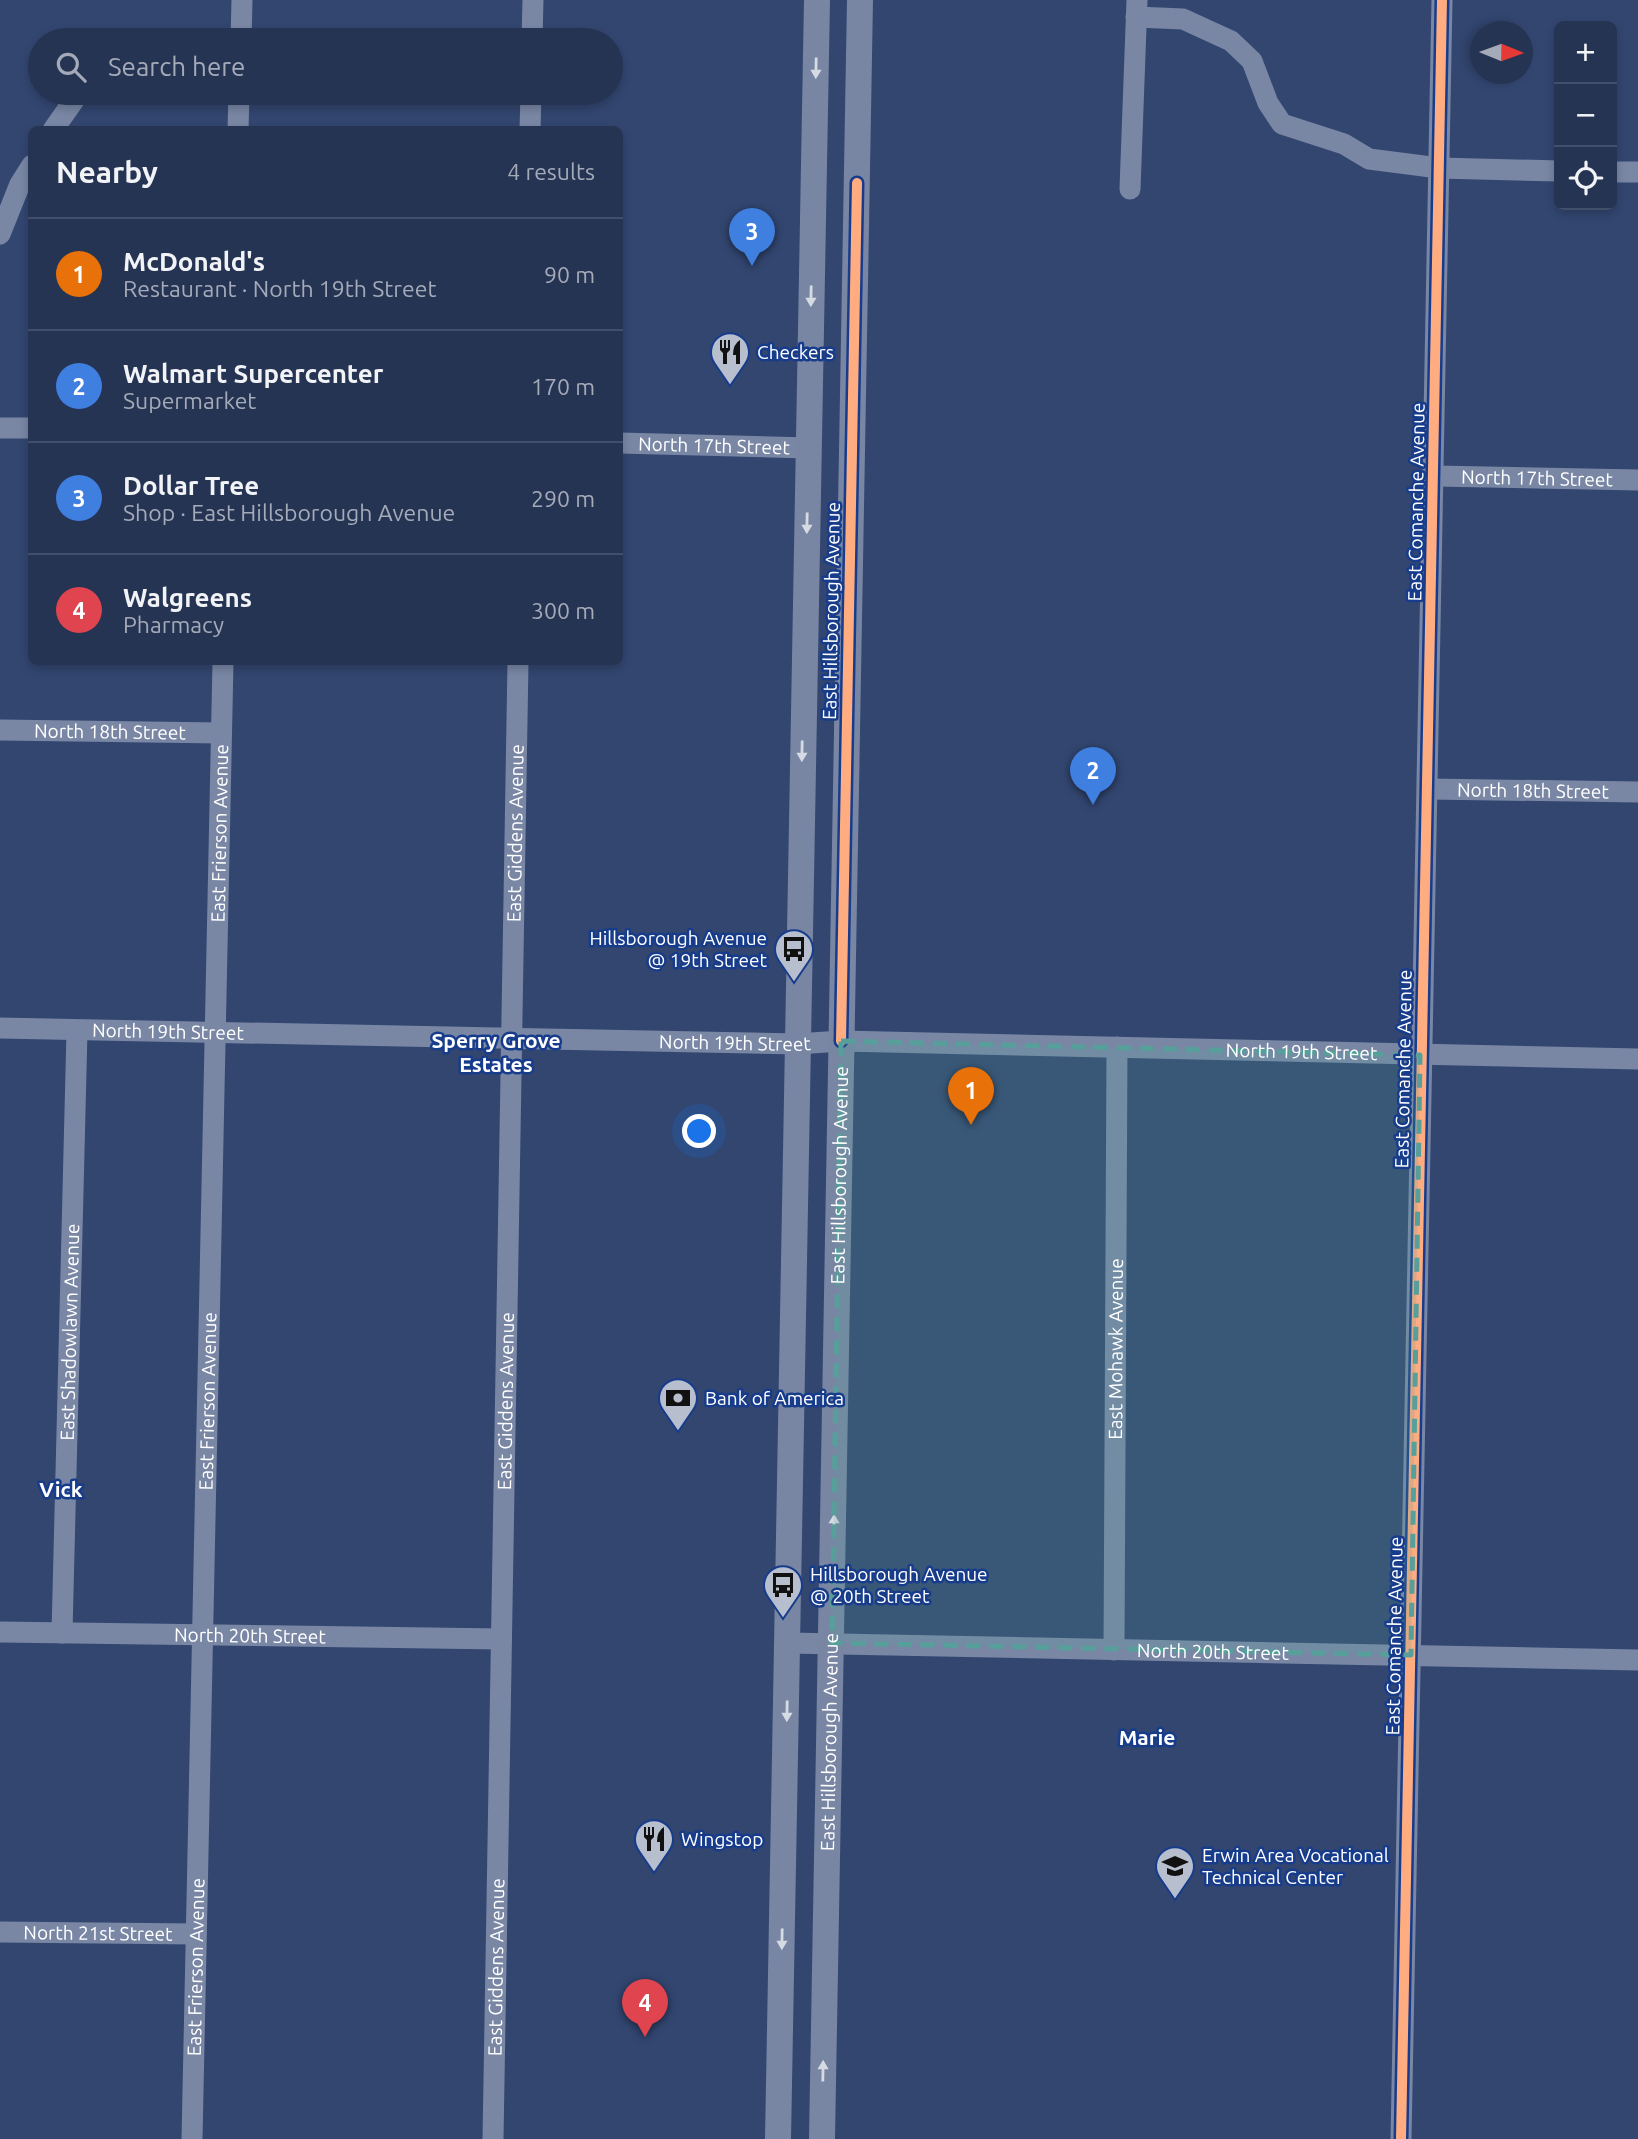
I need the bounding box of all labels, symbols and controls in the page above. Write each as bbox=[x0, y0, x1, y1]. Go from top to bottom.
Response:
north arrow bbox=[1470, 21, 1533, 84]
map controls bbox=[1554, 21, 1617, 210]
button: + bbox=[1554, 21, 1617, 84]
search box bbox=[28, 28, 623, 105]
icon: search bbox=[52, 48, 90, 86]
text: Search here bbox=[108, 52, 245, 81]
one-way arrow bbox=[810, 57, 821, 79]
button: − bbox=[1554, 84, 1617, 147]
button: locate bbox=[1554, 147, 1617, 210]
text: Nearby bbox=[56, 155, 158, 189]
text: 4 results bbox=[507, 159, 595, 184]
pin: 3 bbox=[729, 208, 775, 266]
text: McDonald's bbox=[123, 247, 265, 276]
text: 1 bbox=[73, 262, 85, 287]
text: 90 m bbox=[544, 262, 595, 287]
text: Restaurant · North 19th Street bbox=[123, 276, 436, 301]
one-way arrow bbox=[806, 285, 817, 307]
restaurant icon: Checkers bbox=[709, 331, 751, 386]
place label: Checkers bbox=[757, 341, 834, 363]
text: Walmart Supercenter bbox=[123, 359, 383, 388]
text: 2 bbox=[73, 374, 85, 399]
text: 170 m bbox=[531, 374, 595, 399]
text: Supermarket bbox=[123, 388, 256, 413]
street label: East Comanche Avenue bbox=[1403, 402, 1429, 602]
street label: North 17th Street bbox=[638, 432, 791, 459]
street label: North 17th Street bbox=[1461, 466, 1614, 491]
text: Dollar Tree bbox=[123, 471, 259, 500]
text: 3 bbox=[73, 486, 85, 511]
text: 290 m bbox=[531, 486, 595, 511]
text: Shop · East Hillsborough Avenue bbox=[123, 500, 455, 525]
street label: East Hillsborough Avenue bbox=[818, 502, 844, 720]
one-way arrow bbox=[801, 512, 813, 534]
text: Walgreens bbox=[123, 583, 252, 612]
text: 4 bbox=[73, 598, 85, 623]
text: 300 m bbox=[531, 598, 595, 623]
text: Pharmacy bbox=[123, 612, 224, 637]
street label: North 18th Street bbox=[34, 719, 187, 744]
one-way arrow bbox=[797, 740, 808, 762]
street label: East Frierson Avenue bbox=[207, 744, 232, 923]
street label: East Giddens Avenue bbox=[503, 744, 528, 922]
pin: 2 bbox=[1070, 747, 1116, 805]
street label: North 18th Street bbox=[1457, 778, 1610, 803]
place label: Hillsborough Avenue @ 19th Street bbox=[589, 927, 768, 971]
bus stop icon: Hillsborough Avenue @ 19th Street bbox=[773, 928, 815, 983]
street label: East Comanche Avenue bbox=[1390, 969, 1416, 1169]
street label: North 19th Street bbox=[92, 1019, 245, 1044]
district label: Sperry Grove Estates bbox=[431, 1028, 561, 1076]
street label: North 19th Street bbox=[659, 1030, 812, 1055]
street label: North 19th Street bbox=[1225, 1039, 1378, 1064]
street label: East Hillsborough Avenue bbox=[826, 1066, 852, 1284]
pin: 1 bbox=[948, 1067, 994, 1125]
your location bbox=[682, 1114, 716, 1148]
street label: East Shadowlawn Avenue bbox=[56, 1223, 83, 1441]
street label: East Mohawk Avenue bbox=[1104, 1258, 1127, 1440]
street label: East Frierson Avenue bbox=[195, 1312, 220, 1491]
street label: East Giddens Avenue bbox=[493, 1312, 518, 1490]
bank icon: Bank of America bbox=[657, 1377, 699, 1432]
place label: Bank of America bbox=[705, 1387, 844, 1409]
district label: Vick bbox=[39, 1477, 83, 1501]
one-way arrow bbox=[828, 1514, 840, 1536]
street label: East Comanche Avenue bbox=[1381, 1536, 1407, 1736]
place label: Hillsborough Avenue @ 20th Street bbox=[810, 1563, 988, 1607]
bus stop icon: Hillsborough Avenue @ 20th Street bbox=[762, 1564, 804, 1619]
street label: North 20th Street bbox=[174, 1623, 327, 1648]
street label: East Hillsborough Avenue bbox=[816, 1633, 842, 1851]
street label: North 20th Street bbox=[1137, 1639, 1290, 1664]
one-way arrow bbox=[781, 1701, 792, 1723]
district label: Marie bbox=[1119, 1725, 1175, 1749]
restaurant icon: Wingstop bbox=[633, 1818, 675, 1873]
place label: Wingstop bbox=[681, 1828, 763, 1850]
place label: Erwin Area Vocational Technical Center bbox=[1202, 1844, 1389, 1888]
school or university icon: Erwin Area Vocational Technical Center bbox=[1154, 1845, 1196, 1900]
street label: East Frierson Avenue bbox=[183, 1878, 208, 2056]
street label: East Giddens Avenue bbox=[483, 1878, 508, 2056]
street label: North 21st Street bbox=[23, 1921, 173, 1945]
one-way arrow bbox=[776, 1928, 788, 1950]
pin: 4 bbox=[622, 1979, 668, 2037]
one-way arrow bbox=[818, 2060, 829, 2082]

